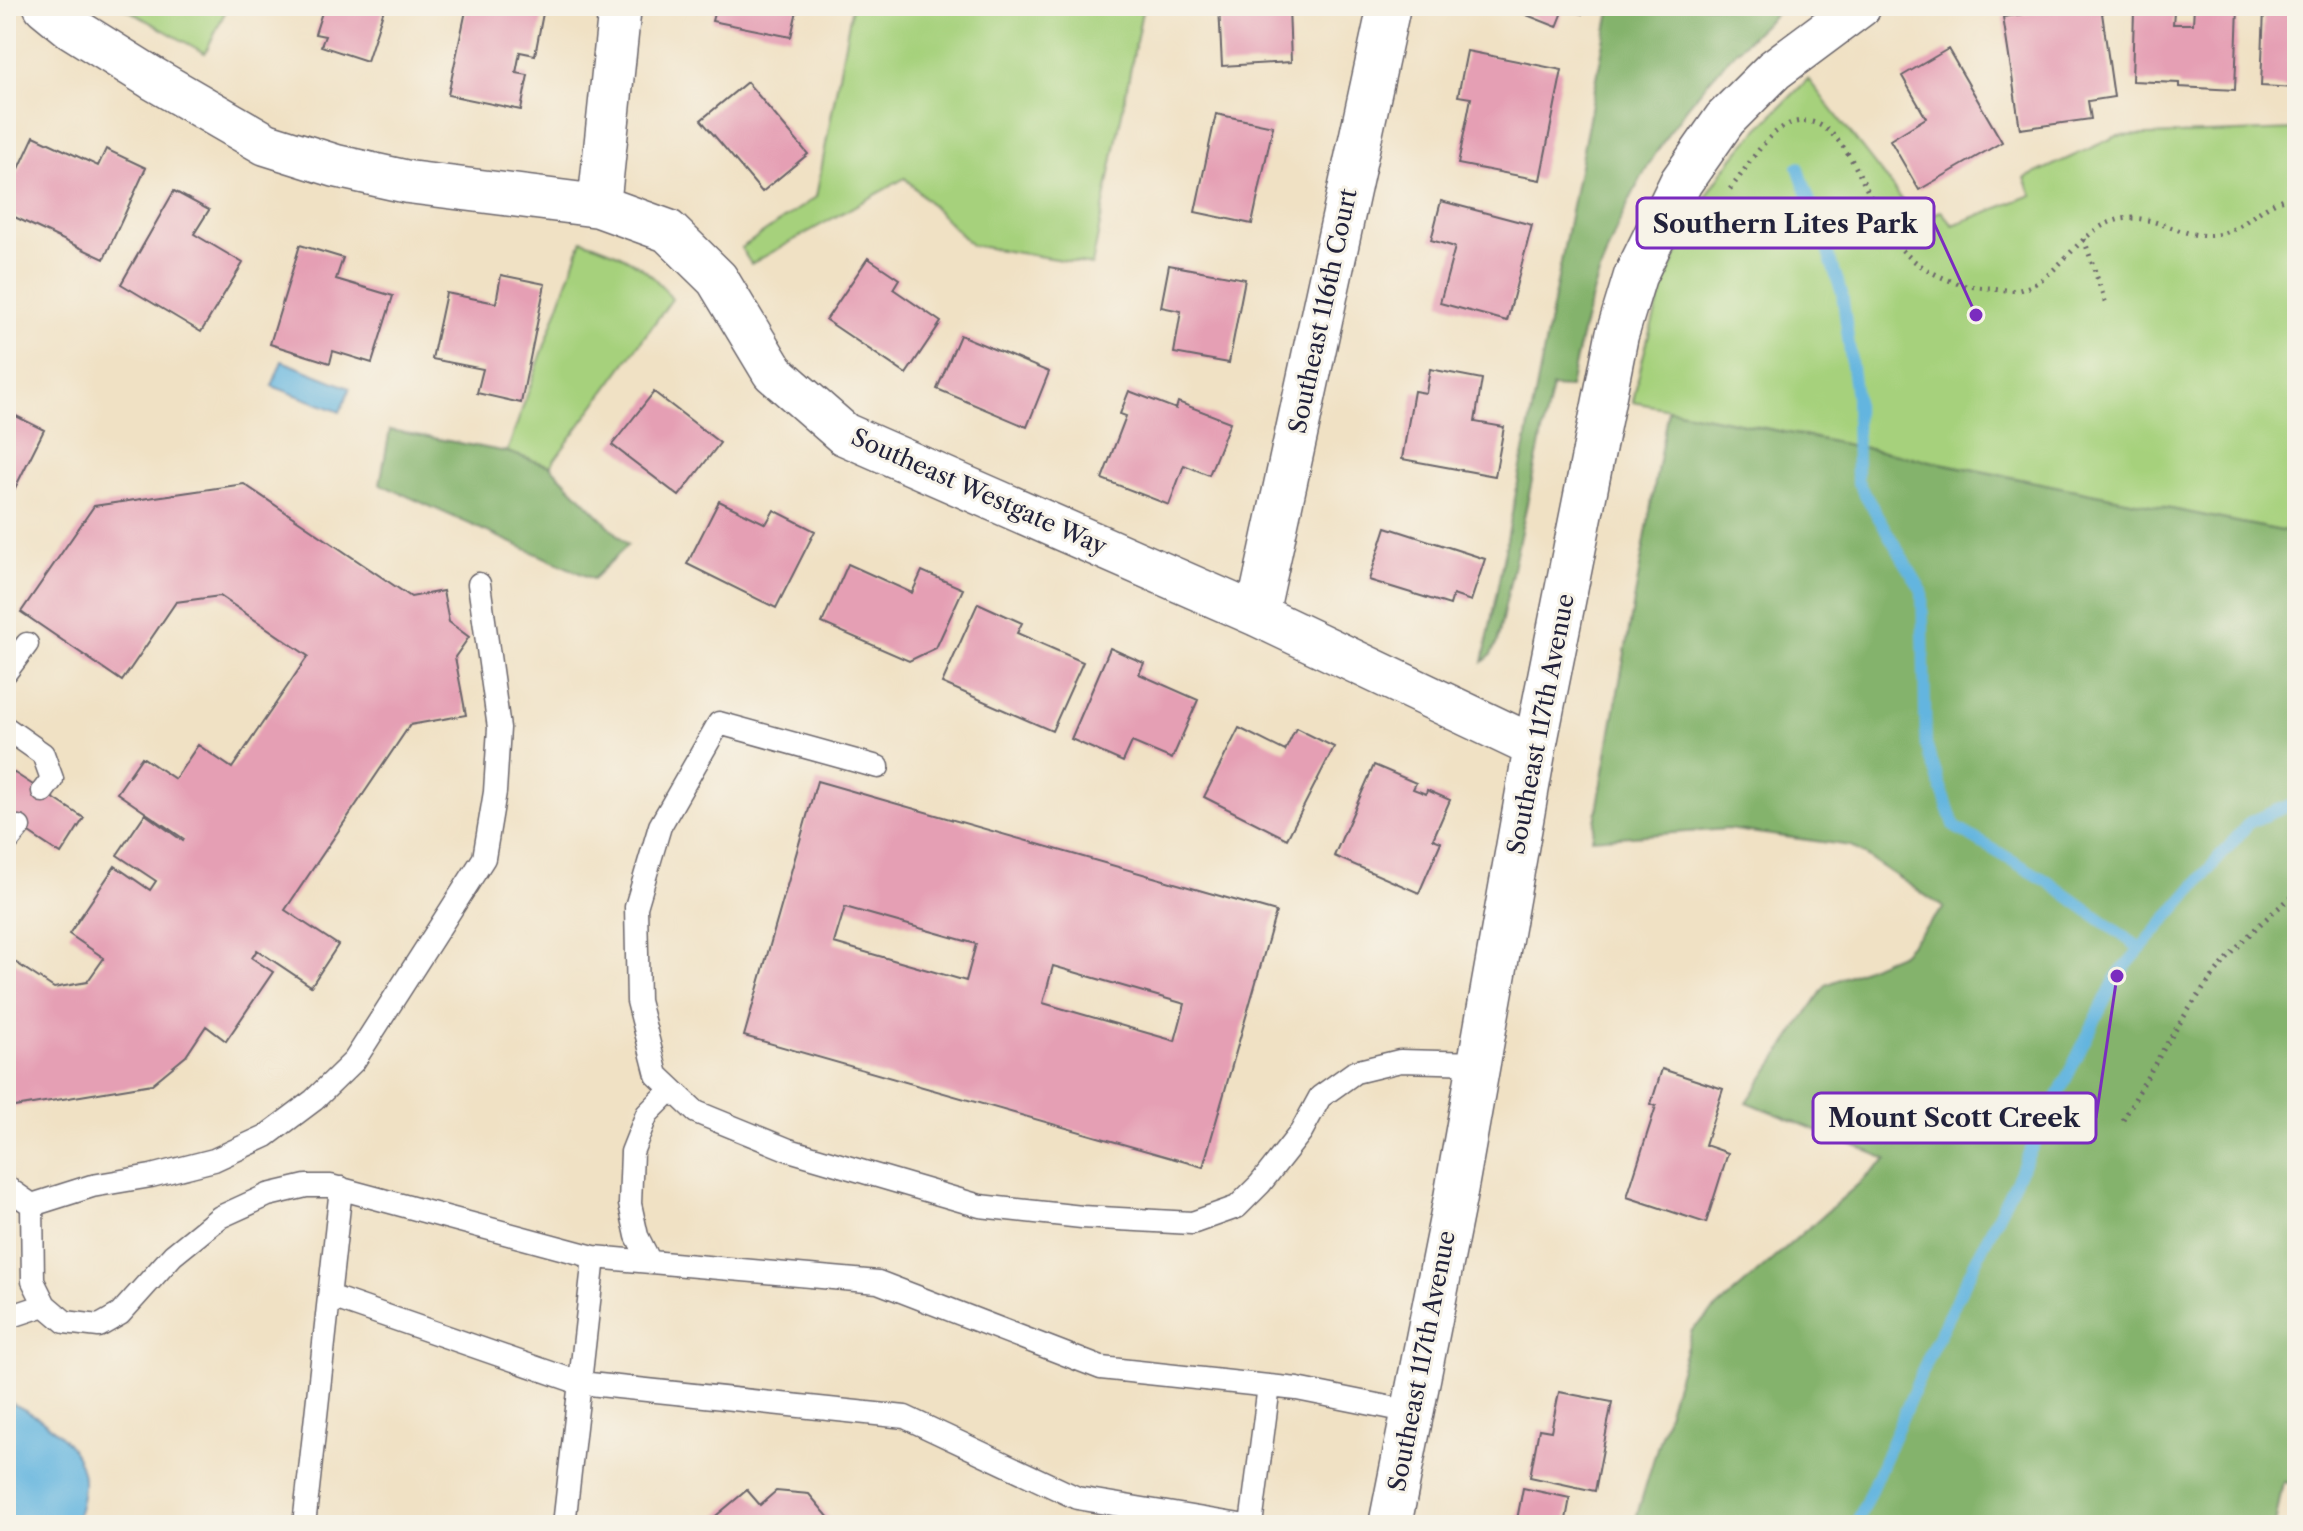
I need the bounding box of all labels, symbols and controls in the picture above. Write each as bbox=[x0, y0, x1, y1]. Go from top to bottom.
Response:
street label: Southeast 116th Court bbox=[1282, 185, 1363, 436]
callout: Southern Lites Park bbox=[1637, 198, 1934, 248]
text: Southern Lites Park bbox=[1652, 208, 1919, 240]
street label: Southeast Westgate Way bbox=[847, 422, 1112, 561]
street label: Southeast 117th Avenue bbox=[1501, 591, 1580, 857]
callout: Mount Scott Creek bbox=[1813, 1093, 2096, 1143]
text: Mount Scott Creek bbox=[1828, 1102, 2081, 1134]
street label: Southeast 117th Avenue bbox=[1382, 1228, 1461, 1494]

